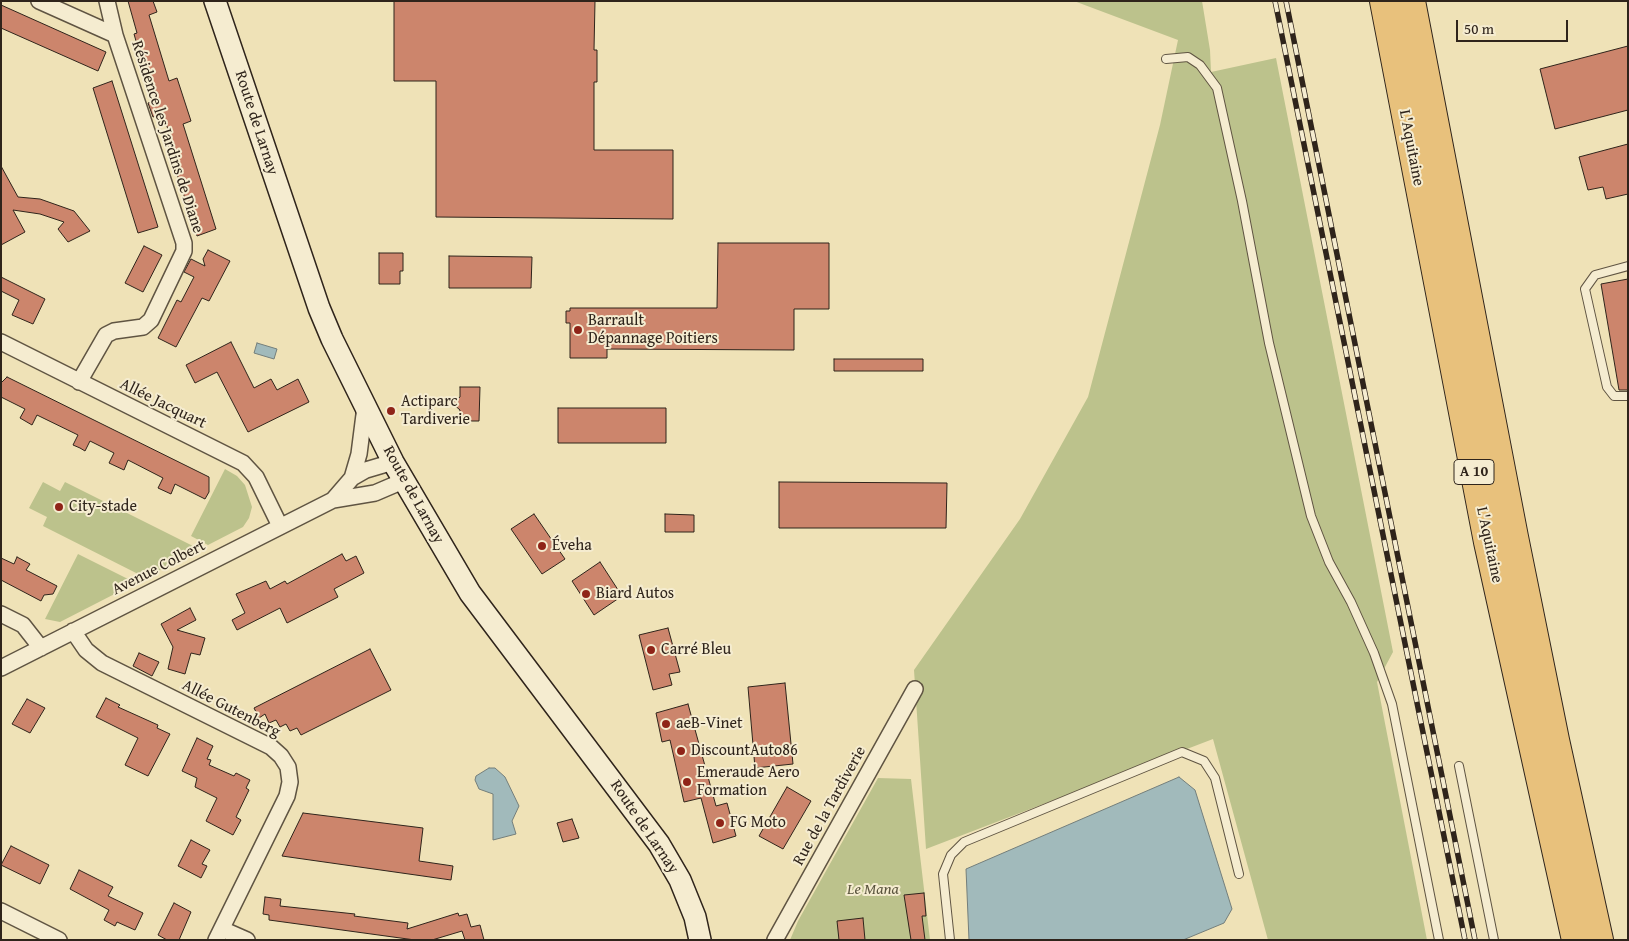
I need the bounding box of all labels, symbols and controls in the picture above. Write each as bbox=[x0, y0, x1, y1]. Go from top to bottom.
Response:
scale bar bbox=[1459, 10, 1572, 42]
text: 50 m bbox=[1464, 18, 1494, 39]
street label: Résidence les Jardins de Diane bbox=[127, 38, 207, 236]
street label: Route de Larnay bbox=[230, 68, 282, 178]
street label: L'Aquitaine bbox=[1394, 108, 1428, 188]
place label: Barrault Dépannage Poitiers bbox=[588, 311, 718, 349]
marker: Barrault Dépannage Poitiers bbox=[572, 324, 584, 336]
street label: Allée Jacquart bbox=[117, 375, 209, 433]
place label: Actiparc Tardiverie bbox=[401, 392, 470, 430]
marker: Actiparc Tardiverie bbox=[385, 405, 397, 417]
street label: Route de Larnay bbox=[378, 443, 448, 547]
road number: A 10 bbox=[1454, 460, 1494, 484]
place label: City-stade bbox=[69, 497, 137, 517]
marker: City-stade bbox=[53, 501, 65, 513]
street label: L'Aquitaine bbox=[1472, 505, 1506, 585]
street label: Avenue Colbert bbox=[109, 536, 209, 600]
place label: Éveha bbox=[552, 536, 592, 556]
marker: Éveha bbox=[536, 540, 548, 552]
place label: Biard Autos bbox=[596, 584, 674, 604]
marker: Biard Autos bbox=[580, 588, 592, 600]
place label: Carré Bleu bbox=[661, 640, 731, 660]
marker: Carré Bleu bbox=[645, 644, 657, 656]
street label: Allée Gutenberg bbox=[179, 676, 283, 742]
place label: aeB-Vinet bbox=[676, 714, 743, 734]
marker: aeB-Vinet bbox=[660, 718, 672, 730]
place label: DiscountAuto86 bbox=[691, 741, 798, 761]
street label: Rue de la Tardiverie bbox=[789, 743, 871, 869]
marker: DiscountAuto86 bbox=[675, 745, 687, 757]
place label: Emeraude Aero Formation bbox=[697, 763, 800, 801]
marker: Emeraude Aero Formation bbox=[681, 776, 693, 788]
street label: Route de Larnay bbox=[606, 777, 682, 877]
place label: FG Moto bbox=[730, 813, 786, 833]
marker: FG Moto bbox=[714, 817, 726, 829]
park label: Le Mana bbox=[847, 880, 899, 900]

